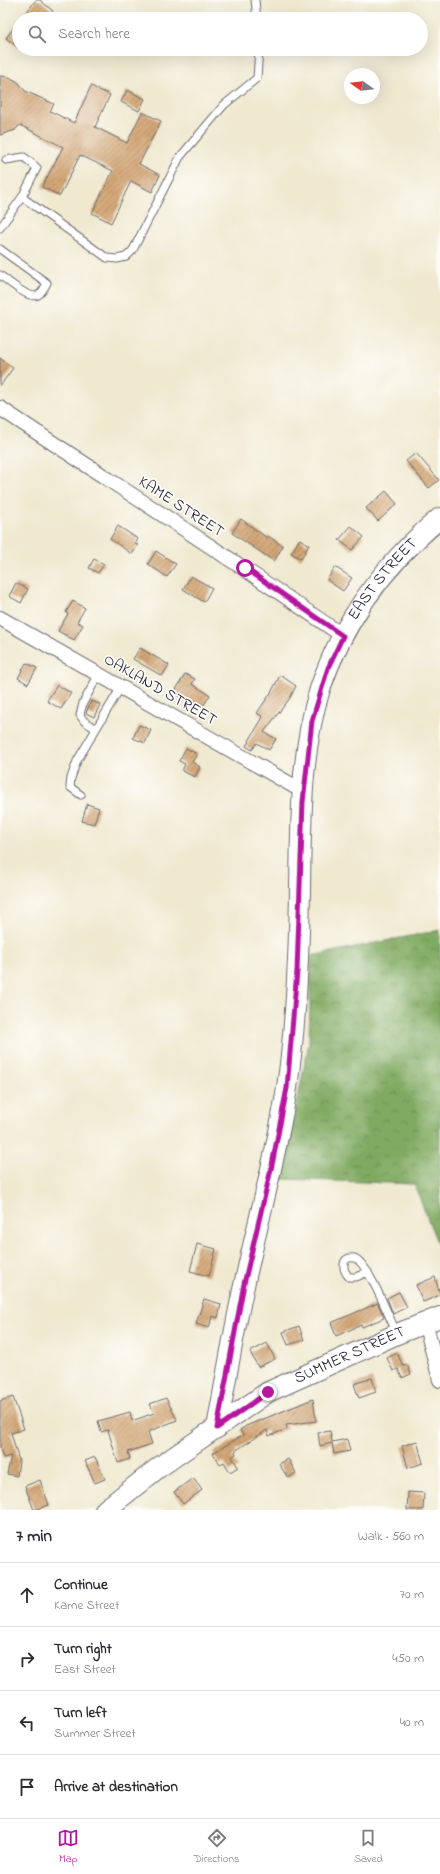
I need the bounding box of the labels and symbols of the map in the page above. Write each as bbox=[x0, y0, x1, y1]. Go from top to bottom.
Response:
north arrow bbox=[344, 68, 380, 104]
street label: KAME STREET bbox=[133, 470, 229, 544]
street label: EAST STREET bbox=[342, 532, 423, 625]
route start bbox=[236, 559, 254, 577]
street label: OAKLAND STREET bbox=[99, 648, 221, 732]
street label: SUMMER STREET bbox=[290, 1320, 409, 1391]
route end bbox=[259, 1383, 277, 1401]

